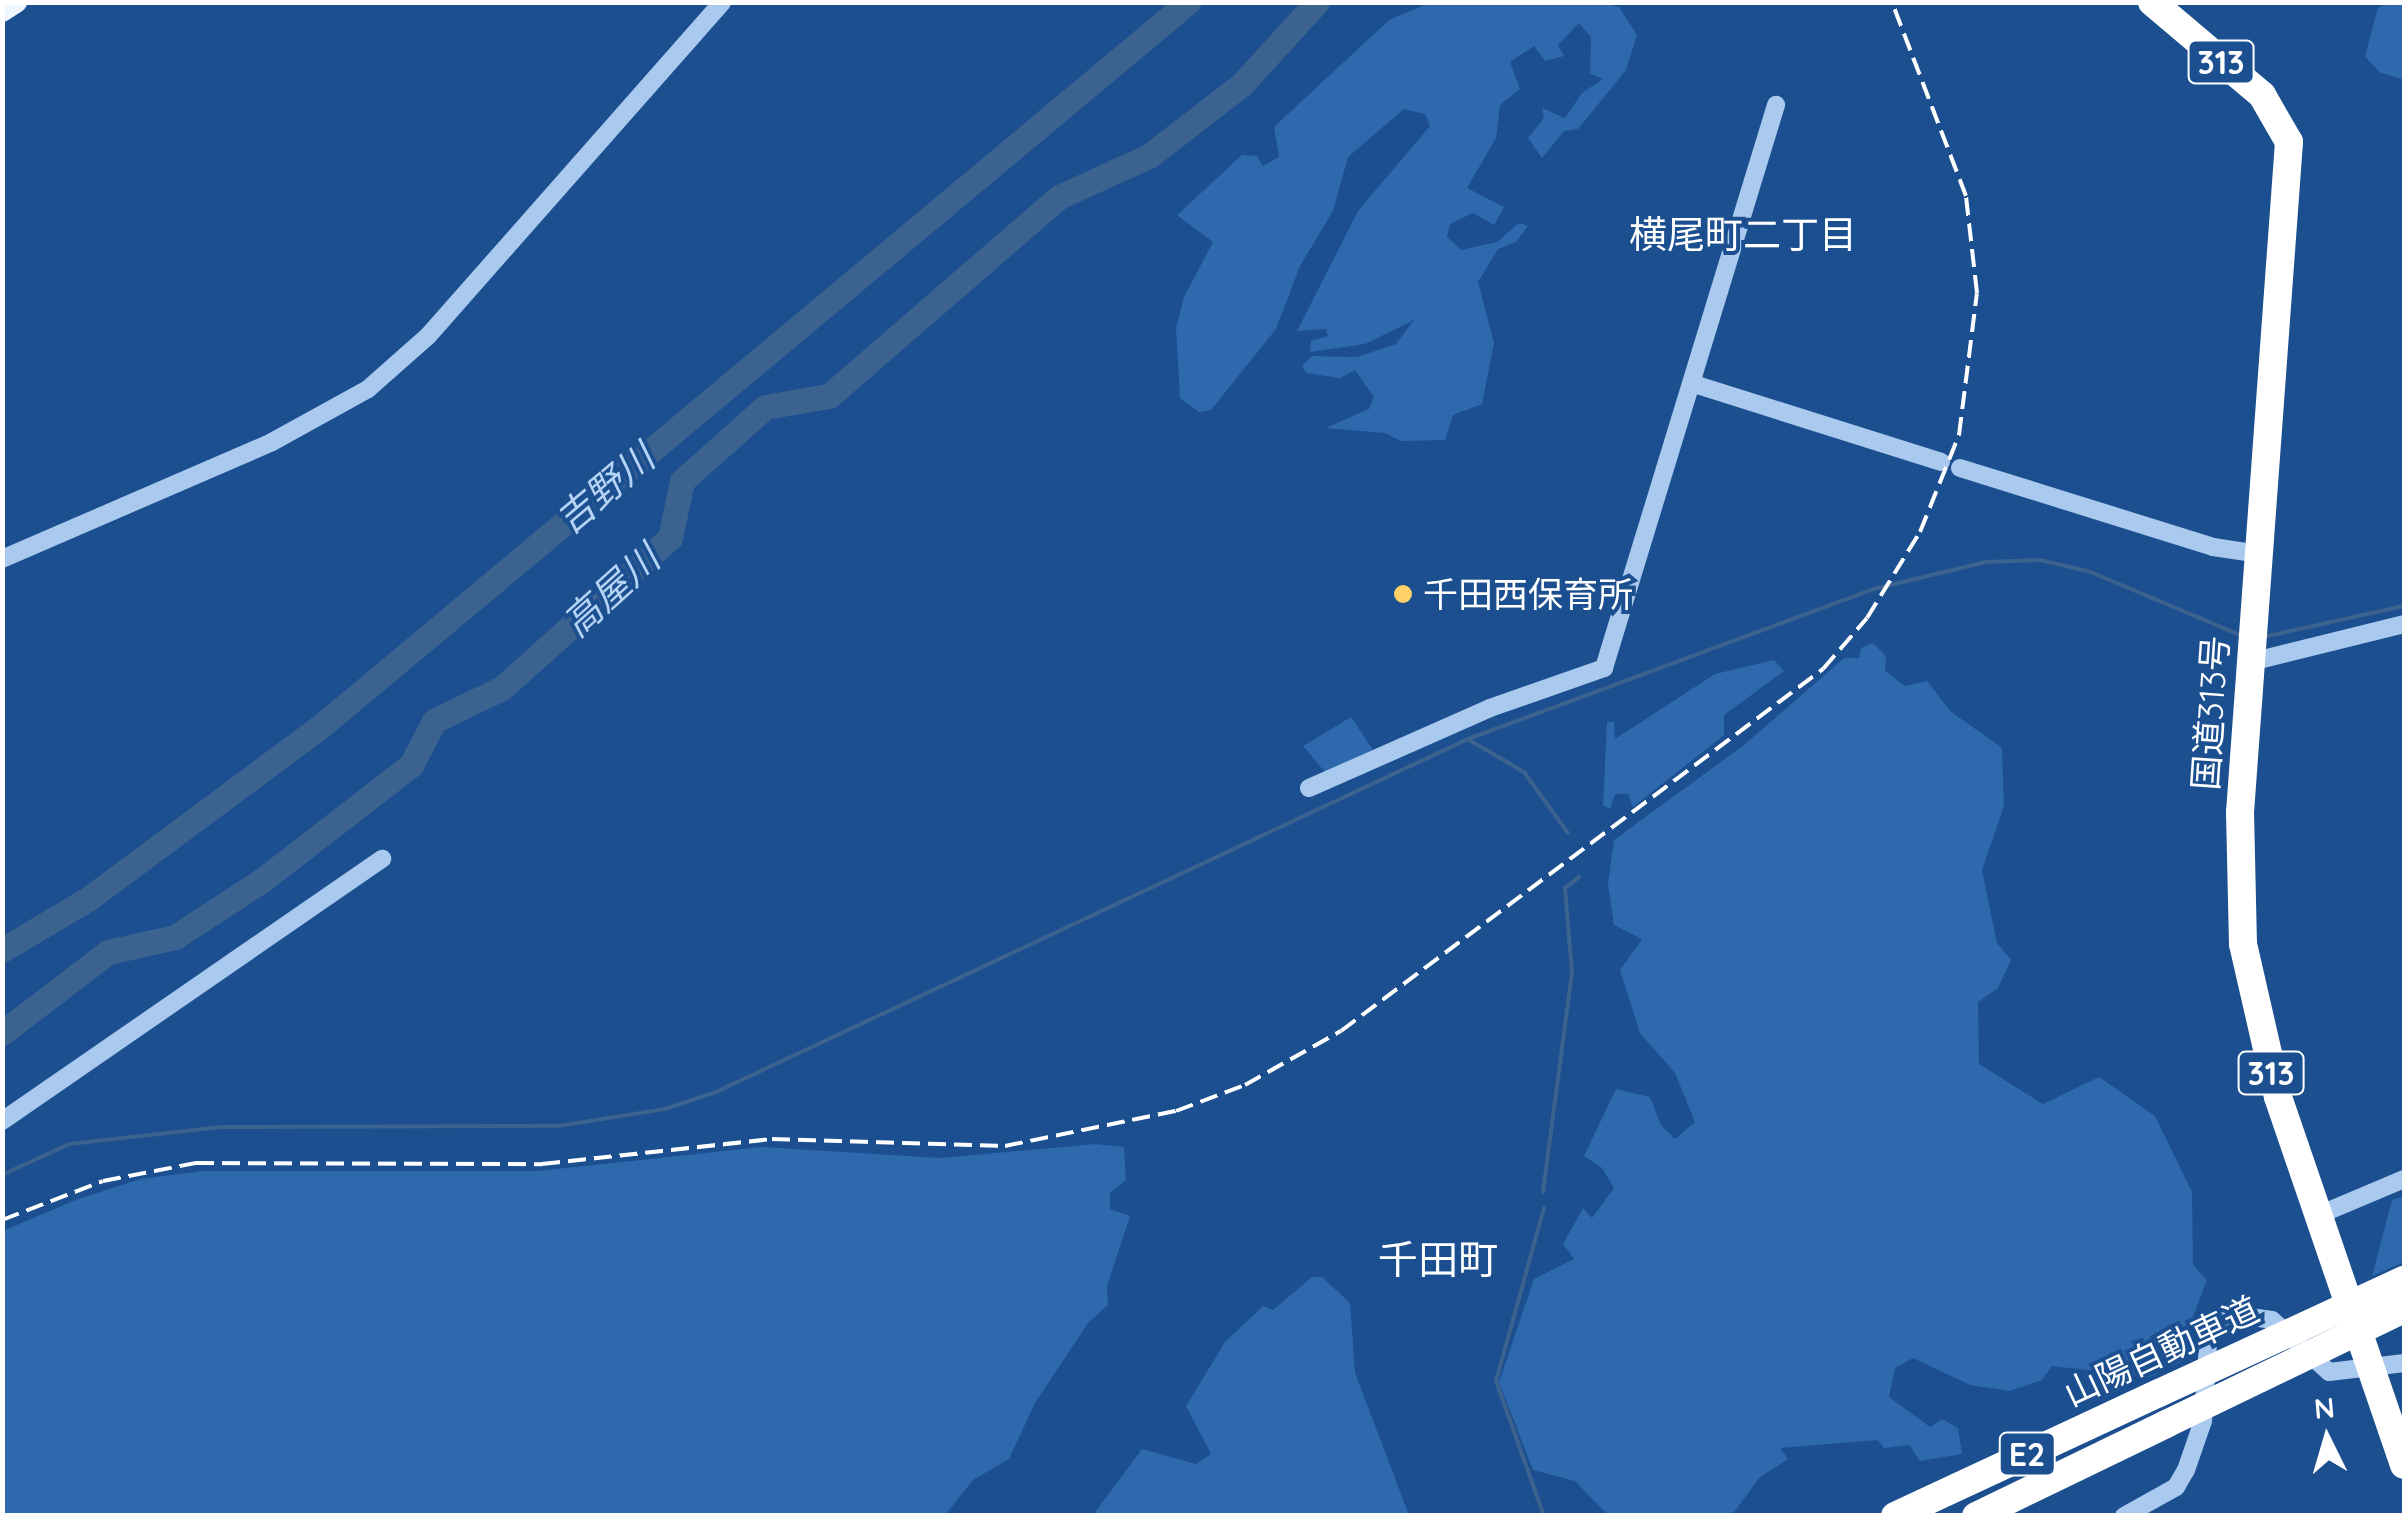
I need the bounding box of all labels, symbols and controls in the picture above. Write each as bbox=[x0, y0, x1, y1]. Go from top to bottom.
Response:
road number: 313 bbox=[2186, 35, 2256, 89]
district label: 横尾町二丁目 bbox=[1629, 212, 1857, 258]
water label: 吉野川 bbox=[547, 435, 663, 543]
water label: 高屋川 bbox=[553, 536, 669, 646]
place label: 千田西保育所 bbox=[1423, 573, 1633, 615]
marker: 千田西保育所 bbox=[1392, 583, 1414, 605]
street label: 国道313号 bbox=[2184, 634, 2236, 792]
road number: 313 bbox=[2236, 1046, 2306, 1100]
district label: 千田町 bbox=[1378, 1235, 1498, 1283]
street label: 山陽自動車道 bbox=[2057, 1288, 2265, 1414]
north arrow bbox=[2277, 1388, 2377, 1488]
text: N bbox=[2313, 1389, 2336, 1426]
road number: E2 bbox=[1997, 1427, 2057, 1481]

